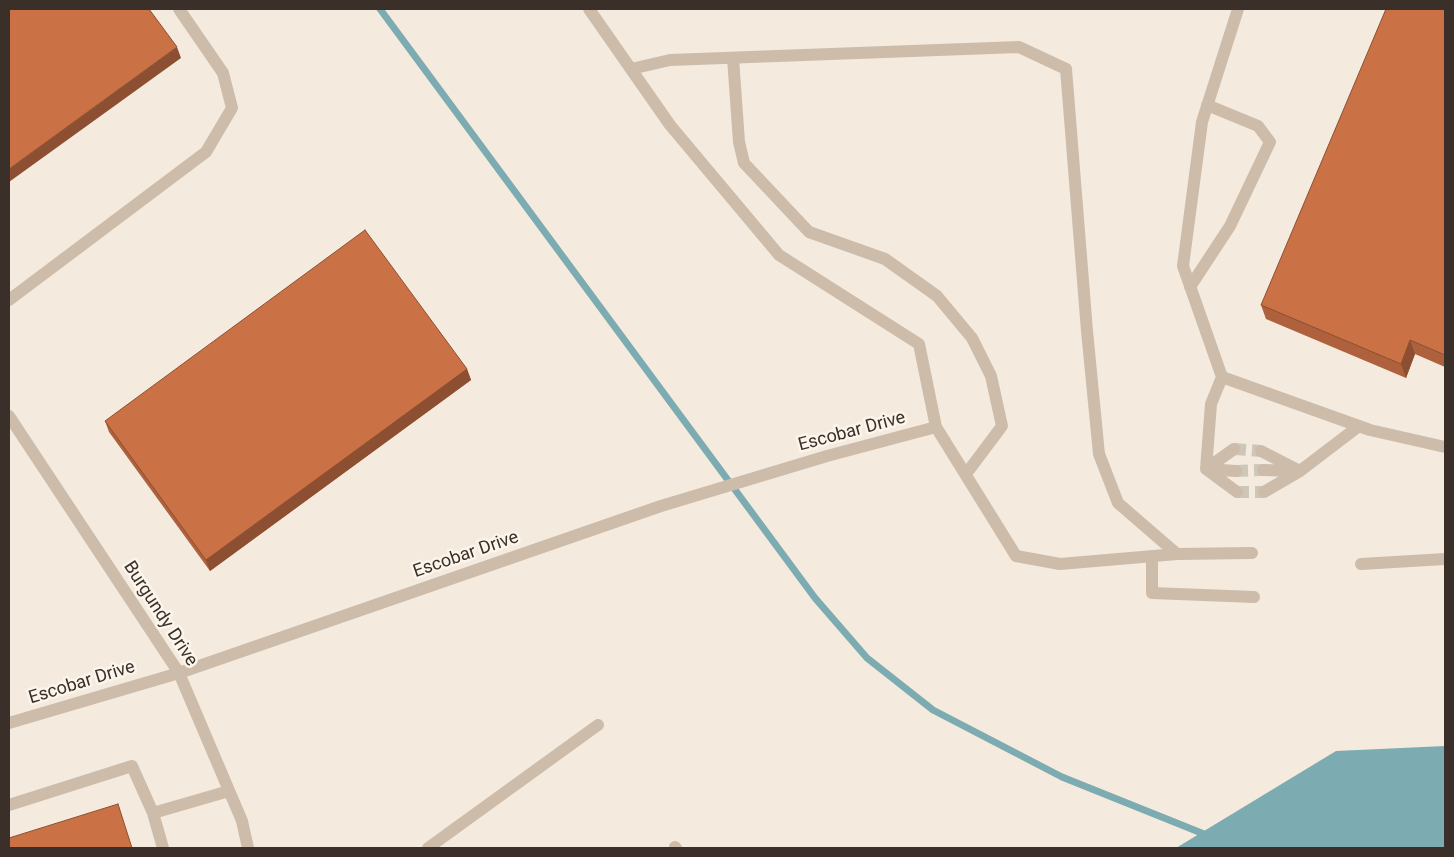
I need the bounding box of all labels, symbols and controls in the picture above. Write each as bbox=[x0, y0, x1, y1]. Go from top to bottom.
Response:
street label: Escobar Drive bbox=[796, 407, 908, 457]
street label: Escobar Drive bbox=[410, 527, 522, 583]
street label: Burgundy Drive bbox=[118, 558, 202, 670]
street label: Escobar Drive bbox=[26, 657, 138, 709]

